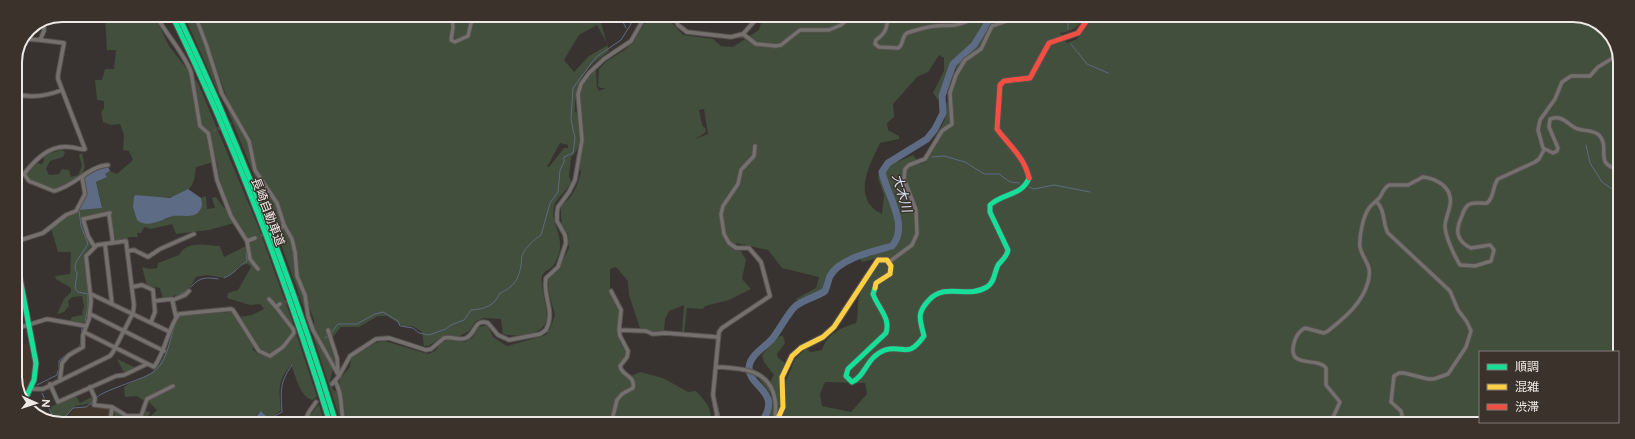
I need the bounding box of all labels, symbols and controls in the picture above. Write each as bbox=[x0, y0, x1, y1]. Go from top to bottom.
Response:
water label: 大木川 bbox=[889, 172, 915, 216]
street label: 長崎自動車道 bbox=[249, 176, 287, 248]
legend bbox=[1479, 351, 1619, 423]
text: 順調 bbox=[1515, 360, 1539, 374]
text: 混雑 bbox=[1515, 380, 1539, 394]
north arrow bbox=[16, 383, 56, 423]
text: N bbox=[39, 399, 52, 408]
text: 渋滞 bbox=[1515, 400, 1539, 414]

